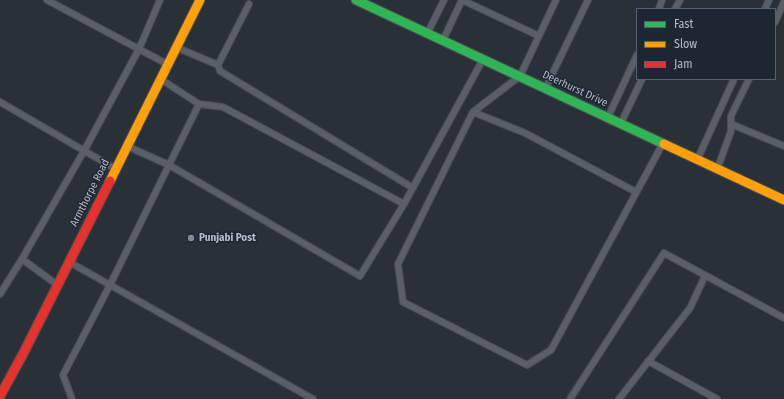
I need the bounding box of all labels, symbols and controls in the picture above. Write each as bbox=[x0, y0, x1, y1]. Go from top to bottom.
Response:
legend bbox=[636, 8, 776, 80]
text: Fast bbox=[674, 17, 693, 31]
text: Slow bbox=[674, 37, 697, 51]
text: Jam bbox=[674, 57, 692, 71]
street label: Deerhurst Drive bbox=[540, 68, 610, 110]
street label: Armthorpe Road bbox=[67, 157, 113, 229]
place label: Punjabi Post bbox=[199, 231, 256, 245]
marker: Punjabi Post bbox=[186, 233, 196, 243]

